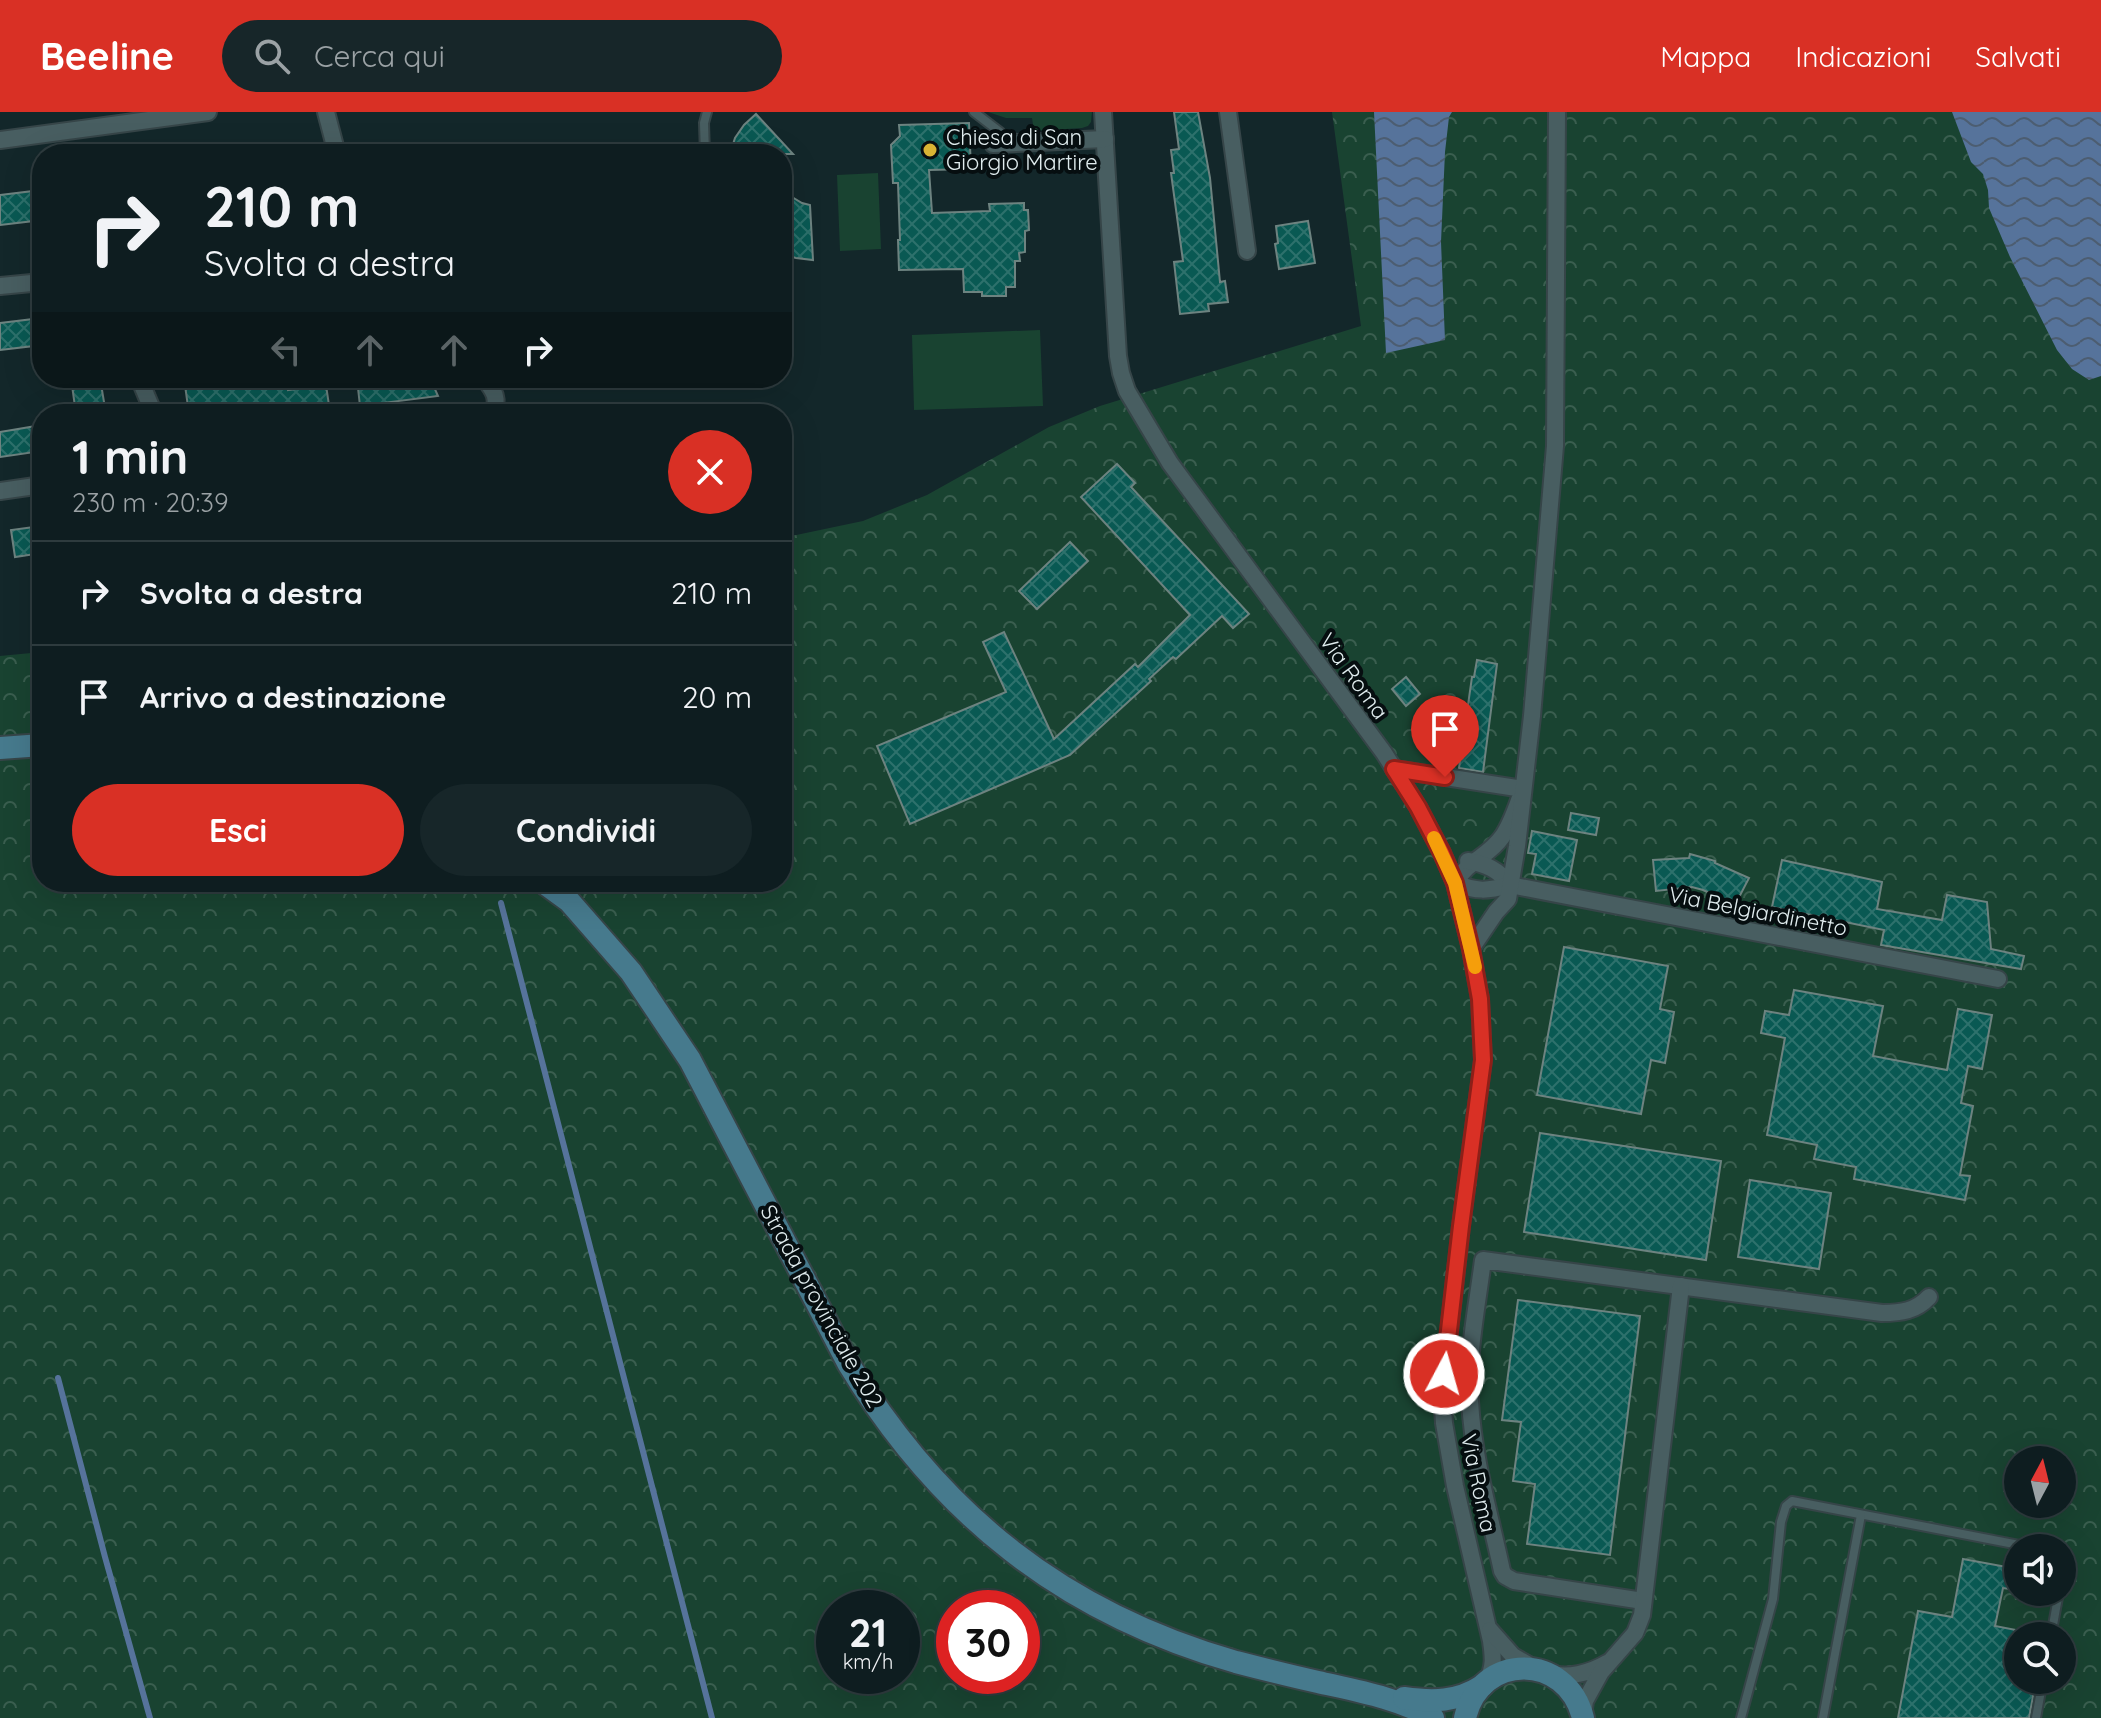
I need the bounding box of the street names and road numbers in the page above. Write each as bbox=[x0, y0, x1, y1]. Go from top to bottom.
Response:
street label: Via Roma bbox=[1313, 627, 1395, 725]
street label: Via Belgiardinetto bbox=[1666, 880, 1850, 942]
street label: Strada provinciale 202 bbox=[755, 1200, 889, 1412]
street label: Via Roma bbox=[1455, 1431, 1503, 1535]

